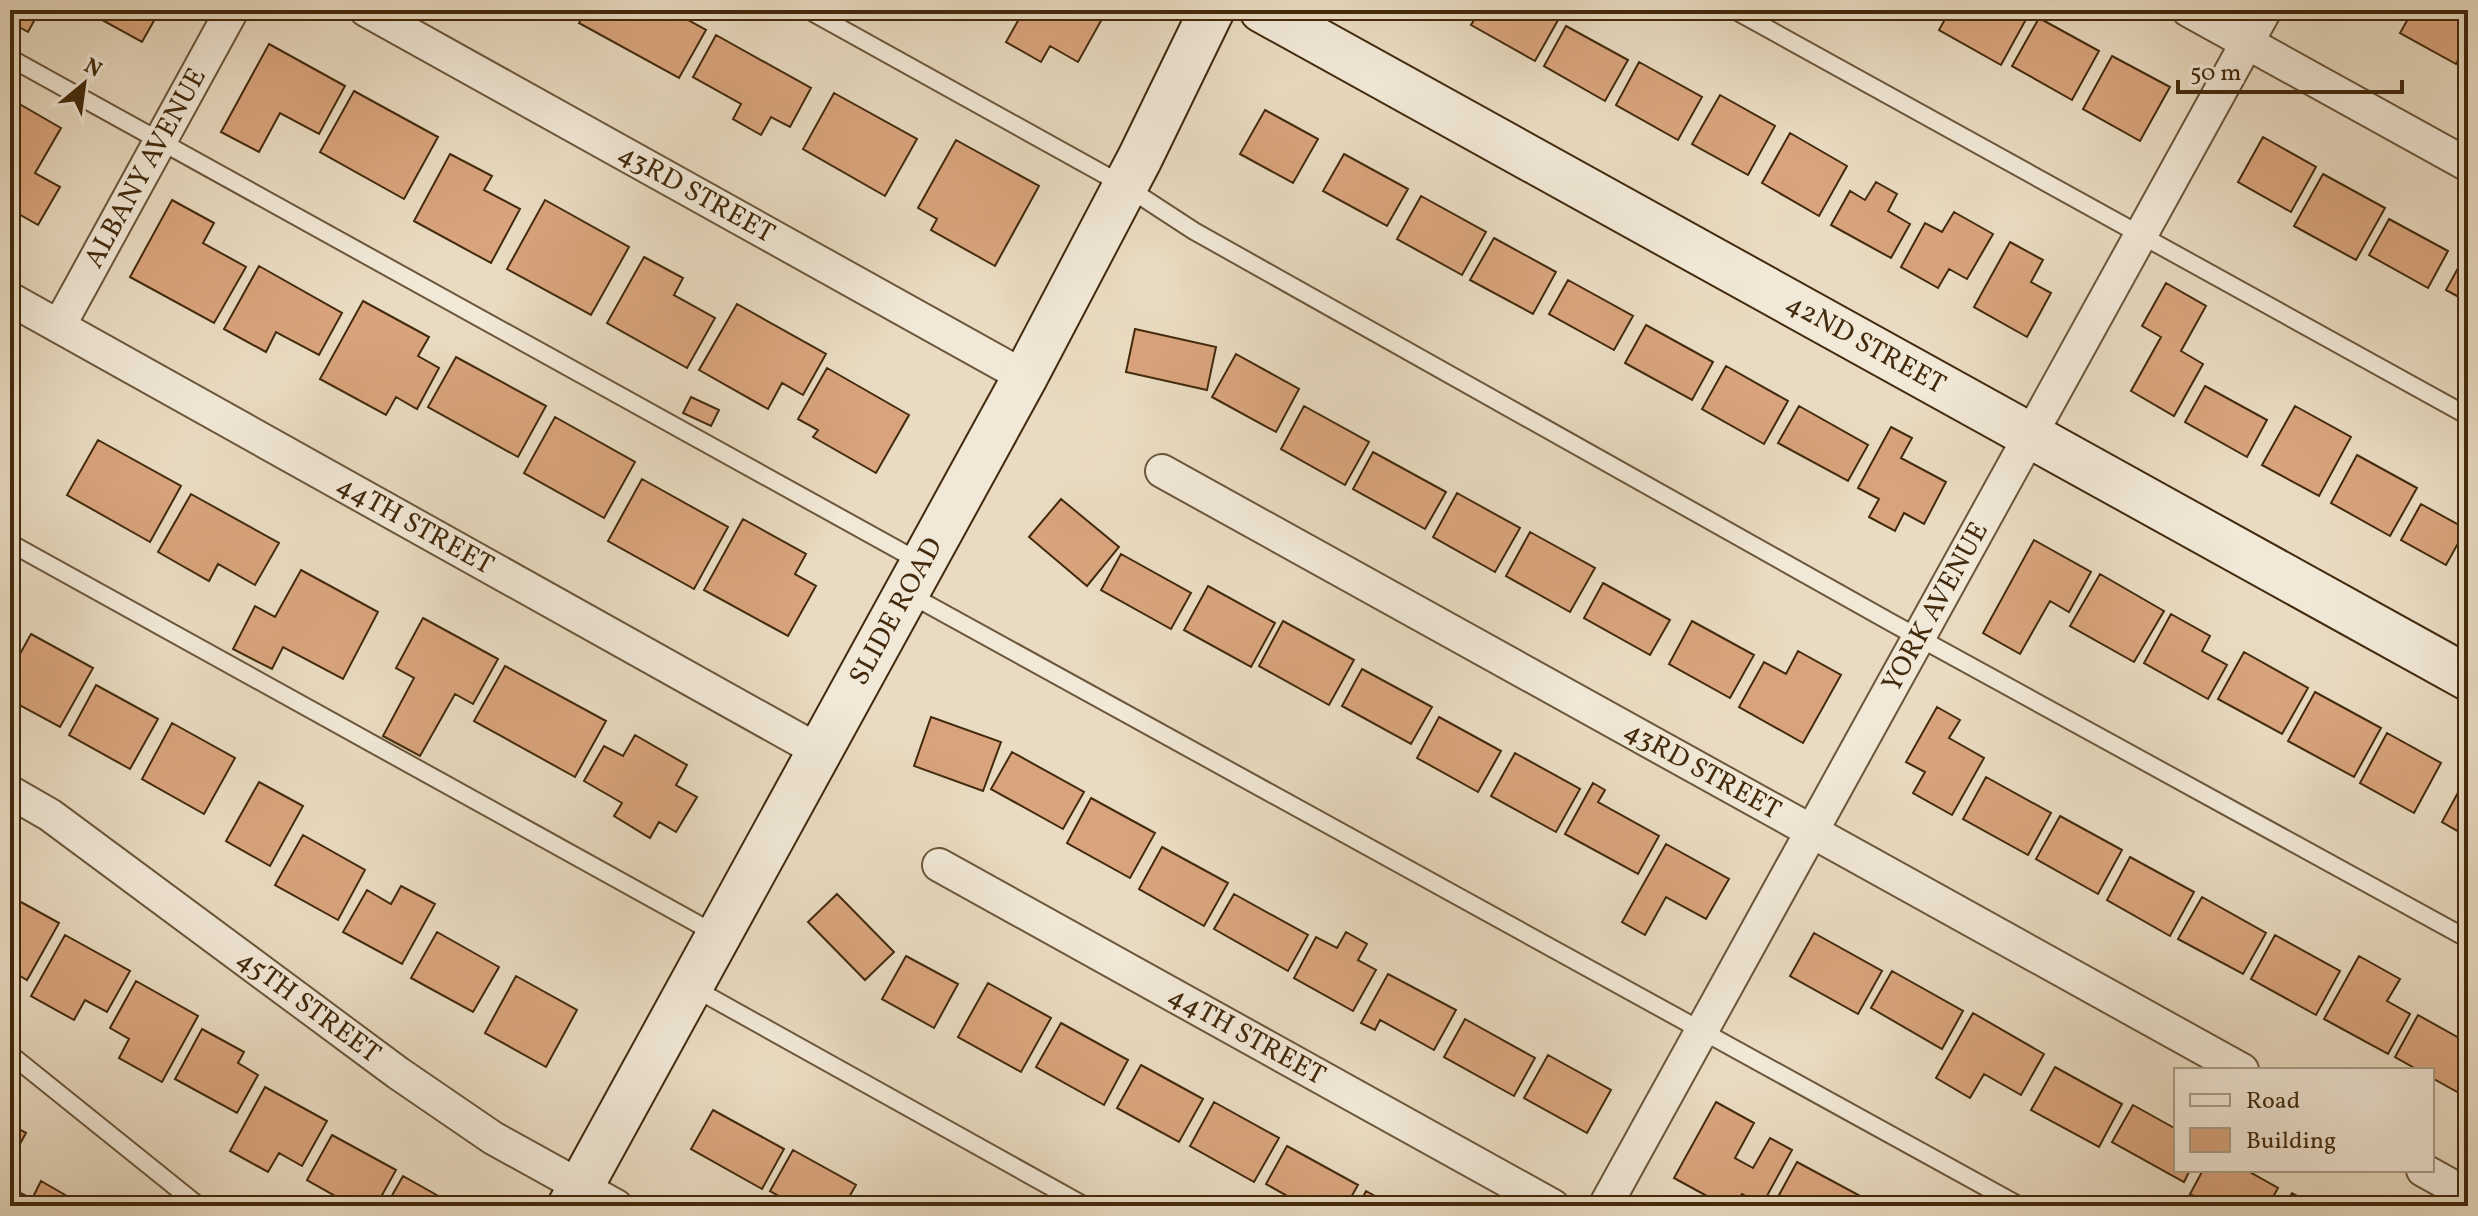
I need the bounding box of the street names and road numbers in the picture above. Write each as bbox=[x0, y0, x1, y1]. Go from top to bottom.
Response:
street label: ALBANY AVENUE bbox=[77, 62, 215, 274]
street label: 43RD STREET bbox=[611, 135, 782, 253]
street label: 42ND STREET bbox=[1779, 284, 1953, 404]
street label: 44TH STREET bbox=[329, 466, 501, 585]
street label: YORK AVENUE bbox=[1873, 515, 1998, 699]
street label: SLIDE ROAD bbox=[840, 531, 953, 693]
street label: 43RD STREET bbox=[1617, 712, 1788, 830]
street label: 45TH STREET bbox=[229, 940, 389, 1073]
street label: 44TH STREET bbox=[1161, 977, 1332, 1095]

